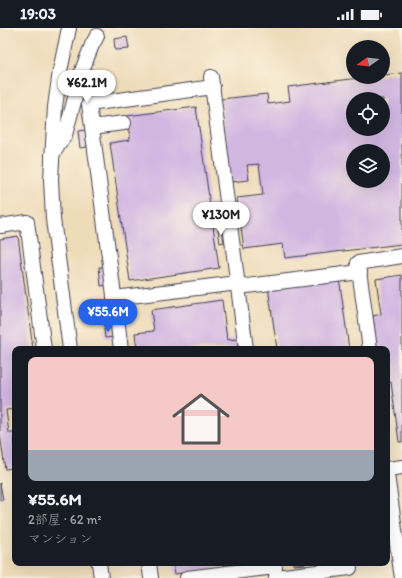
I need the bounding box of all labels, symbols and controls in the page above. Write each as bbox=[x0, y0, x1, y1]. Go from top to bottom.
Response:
text: 19:03 bbox=[20, 5, 56, 23]
north arrow bbox=[346, 40, 390, 84]
map controls bbox=[346, 40, 390, 188]
pin: ¥62.1M bbox=[54, 70, 120, 104]
text: ¥62.1M bbox=[67, 75, 107, 90]
button: locate bbox=[346, 92, 390, 136]
button: layers bbox=[346, 144, 390, 188]
pin: ¥130M bbox=[193, 202, 249, 236]
text: ¥130M bbox=[202, 207, 240, 222]
pin: ¥55.6M bbox=[75, 299, 141, 333]
text: ¥55.6M bbox=[87, 304, 129, 319]
icon: home bbox=[165, 383, 237, 455]
text: ¥55.6M bbox=[28, 489, 82, 509]
text: 2部屋 · 62 m² bbox=[28, 512, 101, 527]
text: マンション bbox=[28, 531, 92, 546]

